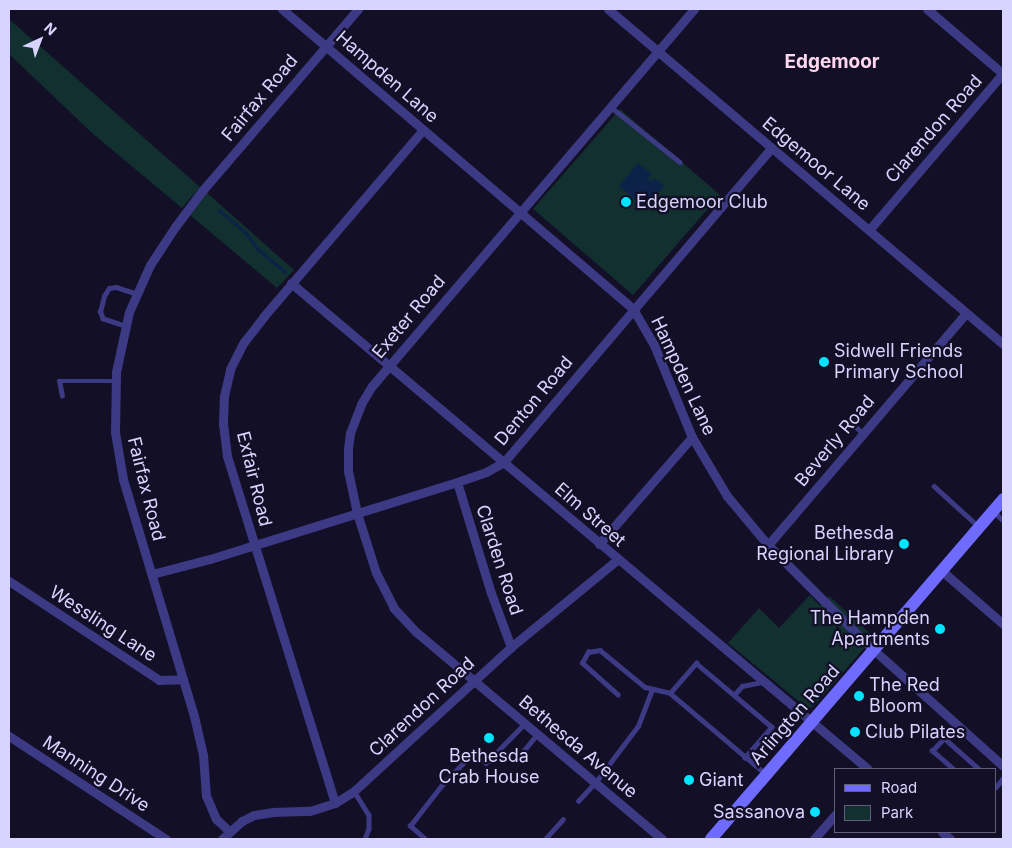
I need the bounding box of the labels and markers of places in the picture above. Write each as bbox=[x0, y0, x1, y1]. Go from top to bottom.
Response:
place label: Edgemoor Club bbox=[636, 191, 768, 213]
marker: Edgemoor Club bbox=[620, 196, 632, 208]
place label: Sidwell Friends Primary School bbox=[834, 341, 963, 384]
marker: Sidwell Friends Primary School bbox=[818, 356, 830, 368]
place label: Bethesda Regional Library bbox=[756, 523, 894, 566]
marker: Bethesda Regional Library bbox=[898, 538, 910, 550]
place label: The Hampden Apartments bbox=[810, 608, 930, 650]
marker: The Hampden Apartments bbox=[934, 623, 946, 635]
place label: The Red Bloom bbox=[869, 675, 940, 718]
marker: The Red Bloom bbox=[853, 690, 865, 702]
place label: Club Pilates bbox=[865, 721, 965, 743]
marker: Club Pilates bbox=[849, 726, 861, 738]
marker: Bethesda Crab House bbox=[483, 732, 495, 744]
place label: Bethesda Crab House bbox=[439, 746, 539, 789]
place label: Giant bbox=[699, 769, 743, 791]
marker: Giant bbox=[683, 774, 695, 786]
place label: Sassanova bbox=[713, 801, 805, 823]
marker: Sassanova bbox=[809, 806, 821, 818]

